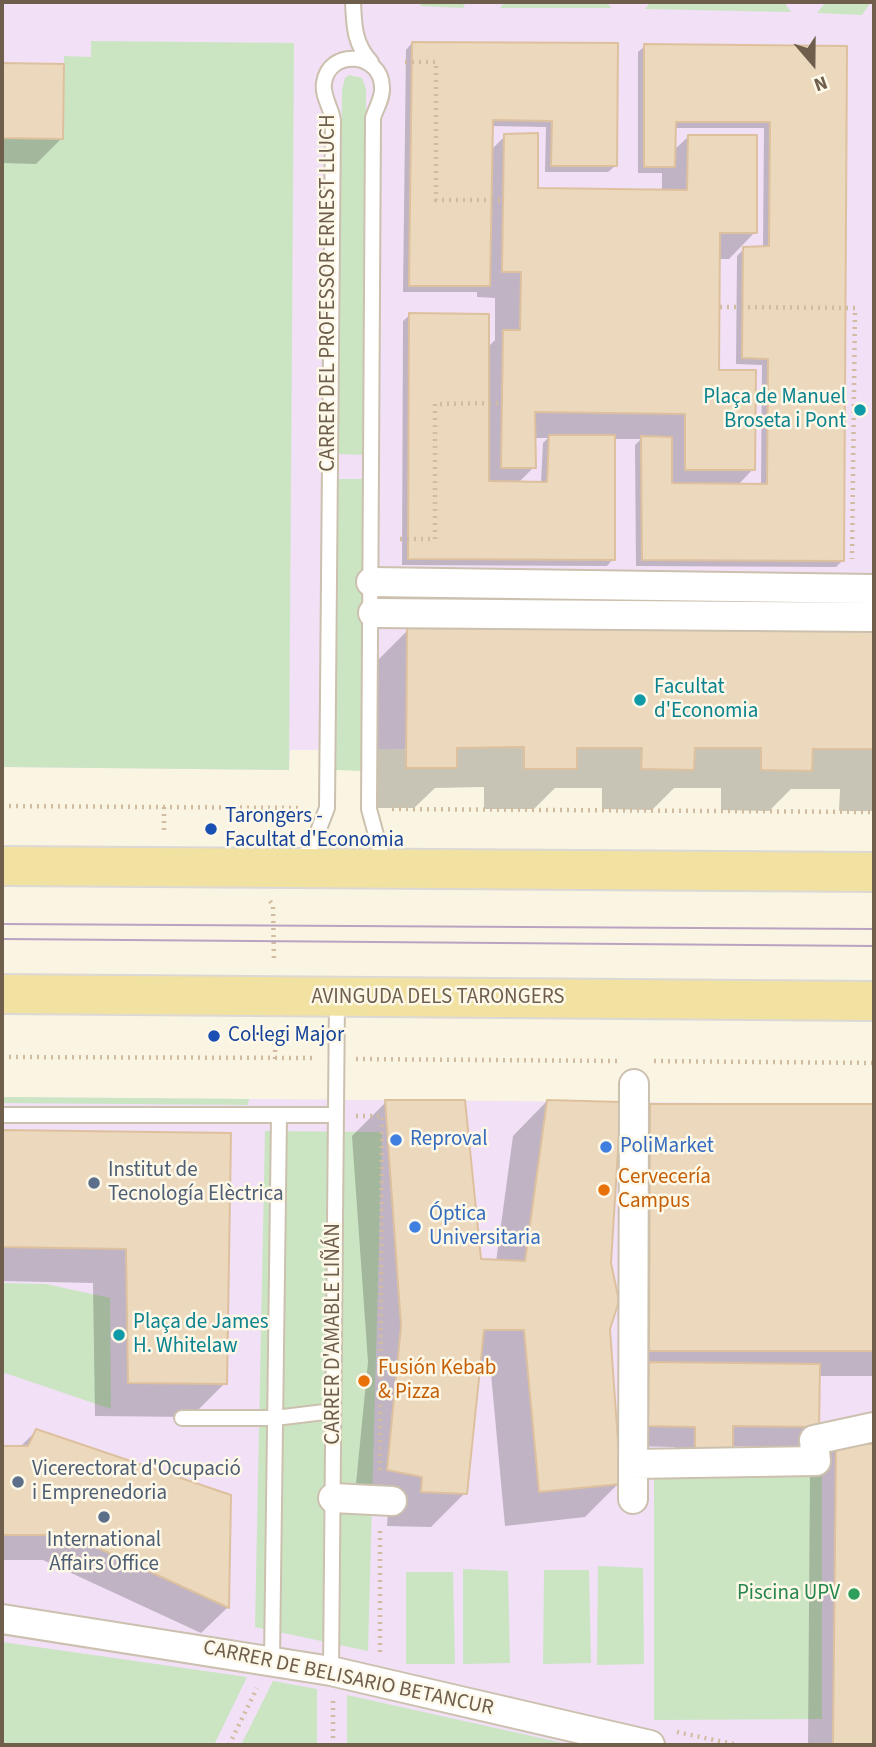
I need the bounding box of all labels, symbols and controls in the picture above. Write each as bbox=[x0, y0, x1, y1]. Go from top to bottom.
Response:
north arrow bbox=[778, 28, 848, 98]
text: N bbox=[810, 68, 831, 98]
street label: CARRER DEL PROFESSOR ERNEST LLUCH bbox=[316, 114, 342, 472]
place label: Plaça de Manuel Broseta i Pont bbox=[703, 385, 846, 435]
marker: Plaça de Manuel Broseta i Pont bbox=[852, 402, 868, 418]
place label: Facultat d'Economia bbox=[654, 675, 758, 725]
marker: Facultat d'Economia bbox=[632, 692, 648, 708]
place label: Tarongers - Facultat d'Economia bbox=[225, 804, 404, 854]
marker: Tarongers - Facultat d'Economia bbox=[203, 821, 219, 837]
street label: AVINGUDA DELS TARONGERS bbox=[311, 985, 565, 1011]
place label: Col·legi Major bbox=[228, 1023, 344, 1049]
marker: Col·legi Major bbox=[206, 1028, 222, 1044]
place label: Reproval bbox=[410, 1127, 488, 1153]
marker: Reproval bbox=[388, 1132, 404, 1148]
place label: PoliMarket bbox=[620, 1134, 714, 1160]
marker: PoliMarket bbox=[598, 1139, 614, 1155]
place label: Institut de Tecnología Elèctrica bbox=[108, 1158, 284, 1208]
place label: Cervecería Campus bbox=[618, 1165, 711, 1215]
marker: Institut de Tecnología Elèctrica bbox=[86, 1175, 102, 1191]
marker: Cervecería Campus bbox=[596, 1182, 612, 1198]
place label: Óptica Universitaria bbox=[429, 1202, 541, 1252]
marker: Óptica Universitaria bbox=[407, 1219, 423, 1235]
street label: CARRER D'AMABLE LIÑÁN bbox=[321, 1223, 347, 1445]
place label: Plaça de James H. Whitelaw bbox=[133, 1310, 269, 1360]
marker: Plaça de James H. Whitelaw bbox=[111, 1327, 127, 1343]
place label: Fusión Kebab & Pizza bbox=[378, 1356, 496, 1406]
marker: Fusión Kebab & Pizza bbox=[356, 1373, 372, 1389]
place label: Vicerectorat d'Ocupació i Emprenedoria bbox=[32, 1457, 241, 1507]
marker: Vicerectorat d'Ocupació i Emprenedoria bbox=[10, 1474, 26, 1490]
marker: International Affairs Office bbox=[96, 1509, 112, 1525]
place label: International Affairs Office bbox=[47, 1528, 161, 1578]
place label: Piscina UPV bbox=[737, 1581, 840, 1607]
marker: Piscina UPV bbox=[846, 1586, 862, 1602]
street label: CARRER DE BELISARIO BETANCUR bbox=[201, 1636, 495, 1722]

